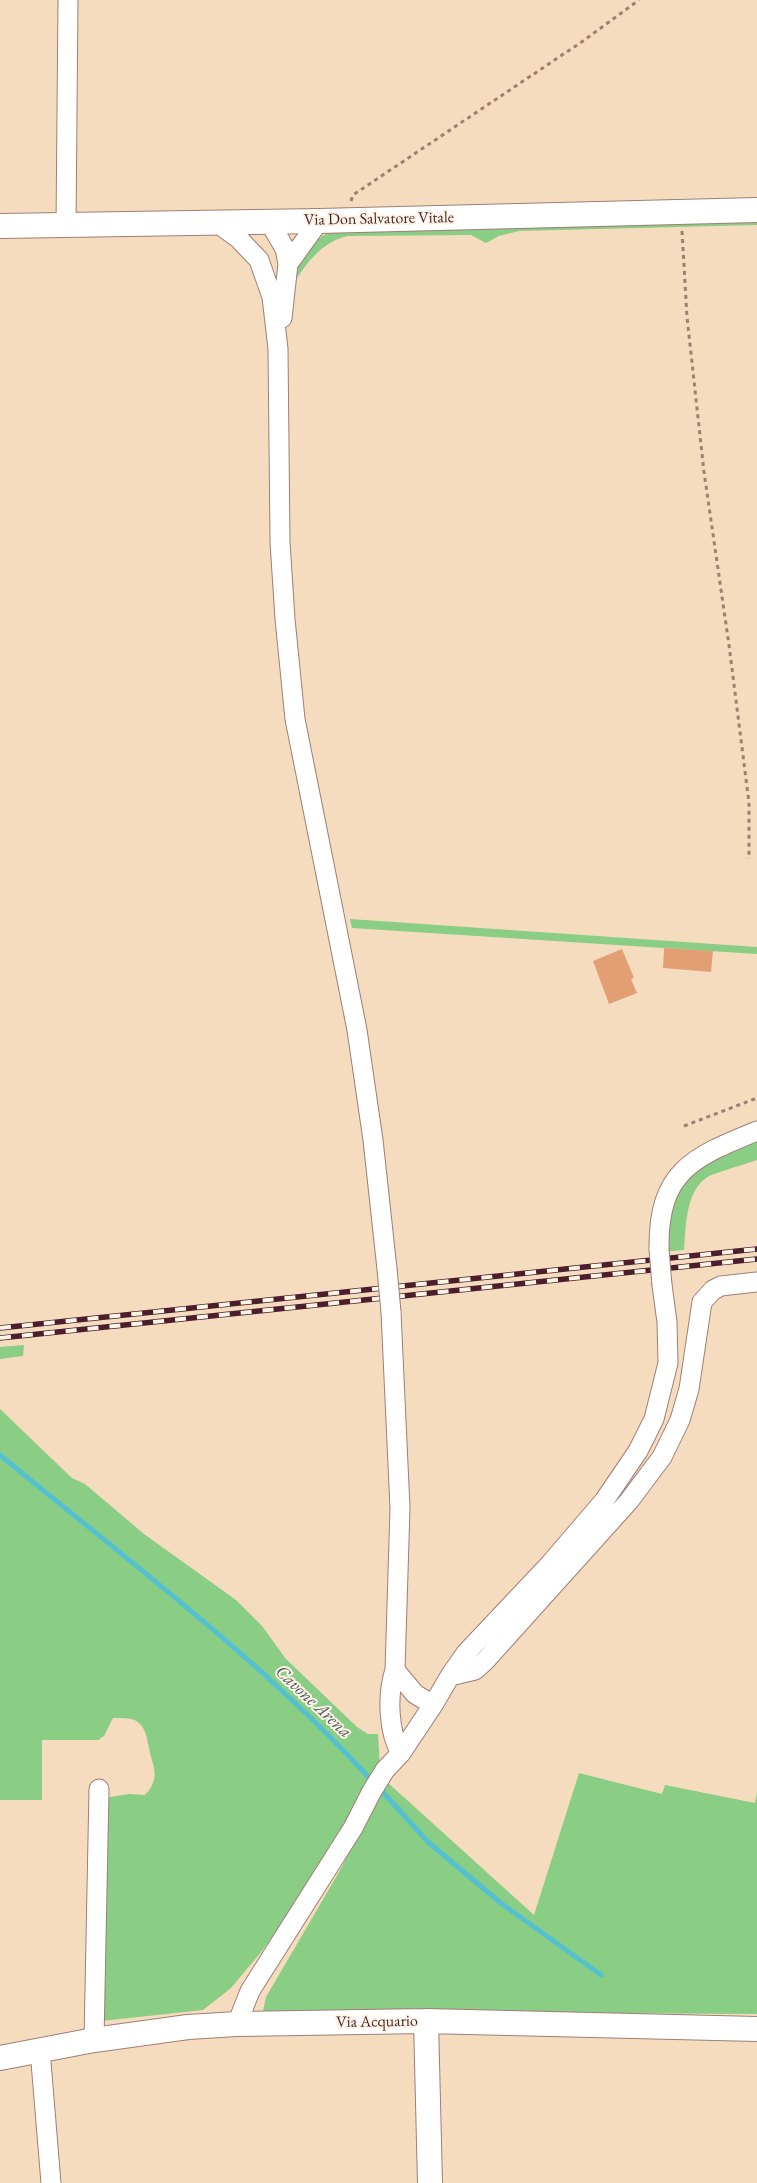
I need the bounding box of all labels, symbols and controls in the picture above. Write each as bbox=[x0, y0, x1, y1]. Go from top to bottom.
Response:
street label: Via Don Salvatore Vitale bbox=[304, 208, 454, 230]
water label: Cavone Arena bbox=[270, 1661, 356, 1743]
street label: Via Acquario bbox=[336, 2012, 418, 2032]

